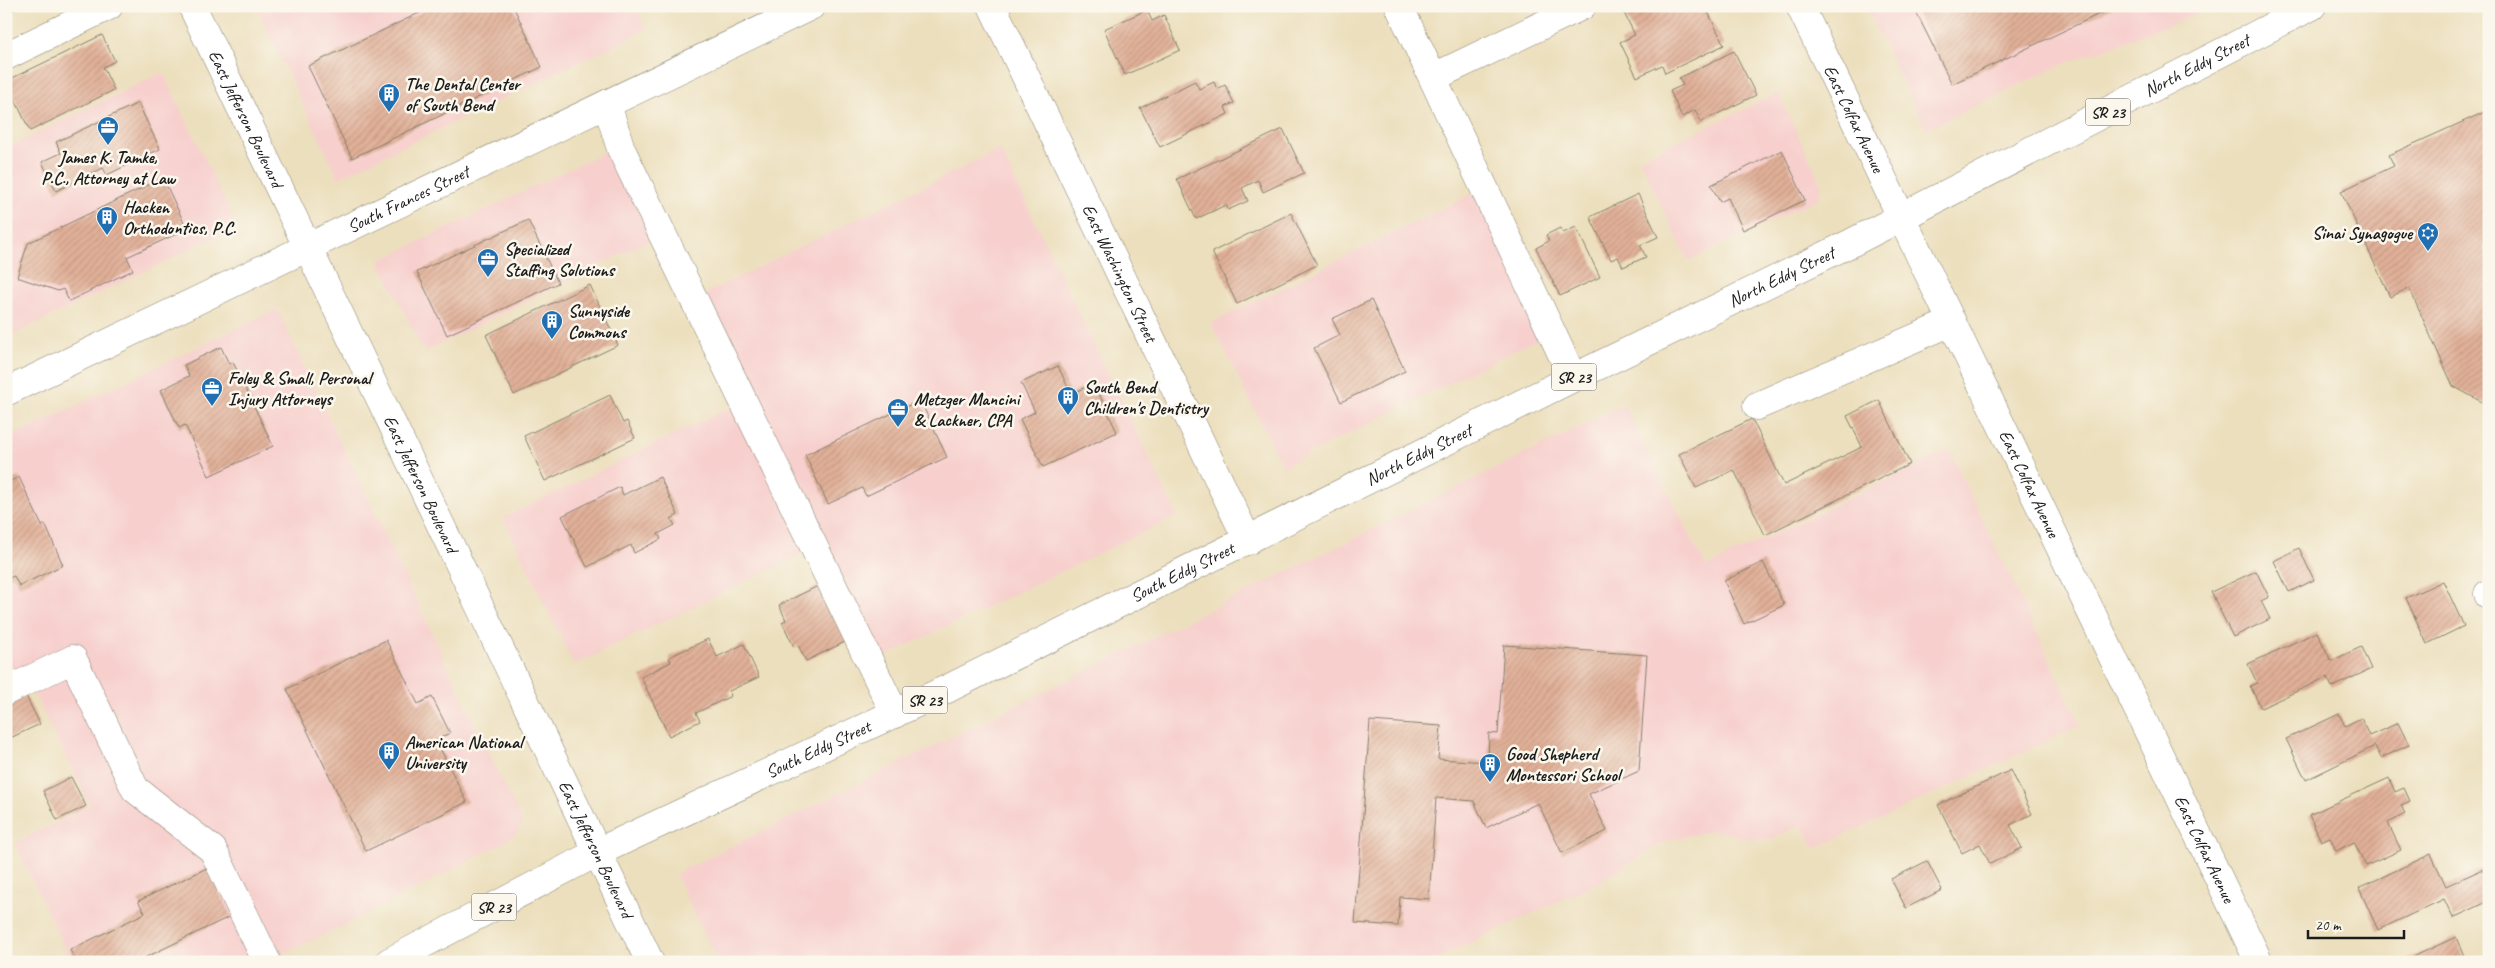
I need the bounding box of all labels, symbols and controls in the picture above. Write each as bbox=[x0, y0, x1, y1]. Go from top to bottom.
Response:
street label: North Eddy Street bbox=[2140, 28, 2256, 102]
street label: East Jefferson Boulevard bbox=[204, 47, 290, 194]
street label: East Colfax Avenue bbox=[1819, 61, 1890, 177]
place label: The Dental Center of South Bend bbox=[405, 73, 522, 116]
building icon: The Dental Center of South Bend bbox=[377, 82, 401, 113]
road number: SR 23 bbox=[2086, 98, 2130, 125]
office icon: James K. Tamke, P.C., Attorney at Law bbox=[96, 115, 120, 146]
place label: James K. Tamke, P.C., Attorney at Law bbox=[41, 146, 176, 189]
street label: South Frances Street bbox=[344, 159, 475, 238]
place label: Hacken Orthodontics, P.C. bbox=[123, 196, 236, 239]
street label: East Washington Street bbox=[1077, 201, 1163, 347]
building icon: Hacken Orthodontics, P.C. bbox=[95, 205, 119, 236]
synagogue icon: Sinai Synagogue bbox=[2416, 221, 2440, 252]
place label: Sinai Synagogue bbox=[2312, 222, 2414, 244]
place label: Specialized Staffing Solutions bbox=[504, 238, 616, 281]
street label: North Eddy Street bbox=[1725, 240, 1841, 312]
office icon: Specialized Staffing Solutions bbox=[476, 247, 500, 278]
place label: Sunnyside Commons bbox=[568, 300, 631, 343]
building icon: Sunnyside Commons bbox=[540, 309, 564, 340]
road number: SR 23 bbox=[1552, 364, 1596, 391]
place label: Foley & Small, Personal Injury Attorneys bbox=[228, 367, 374, 410]
office icon: Foley & Small, Personal Injury Attorneys bbox=[200, 376, 224, 407]
place label: South Bend Children's Dentistry bbox=[1084, 376, 1210, 419]
building icon: South Bend Children's Dentistry bbox=[1056, 385, 1080, 416]
place label: Metzger Mancini & Lackner, CPA bbox=[914, 388, 1022, 431]
office icon: Metzger Mancini & Lackner, CPA bbox=[886, 397, 910, 428]
street label: East Jefferson Boulevard bbox=[379, 412, 464, 559]
street label: North Eddy Street bbox=[1362, 418, 1478, 490]
street label: East Colfax Avenue bbox=[1994, 427, 2065, 542]
street label: South Eddy Street bbox=[1127, 536, 1240, 607]
road number: SR 23 bbox=[902, 686, 948, 714]
street label: South Eddy Street bbox=[762, 714, 876, 783]
place label: American National University bbox=[405, 731, 526, 774]
building icon: American National University bbox=[377, 740, 401, 771]
place label: Good Shepherd Montessori School bbox=[1506, 743, 1624, 786]
building icon: Good Shepherd Montessori School bbox=[1478, 752, 1502, 783]
street label: East Jefferson Boulevard bbox=[554, 777, 639, 924]
street label: East Colfax Avenue bbox=[2170, 792, 2240, 907]
road number: SR 23 bbox=[472, 894, 516, 920]
scale bar bbox=[2308, 908, 2404, 940]
text: 20 m bbox=[2315, 916, 2342, 935]

